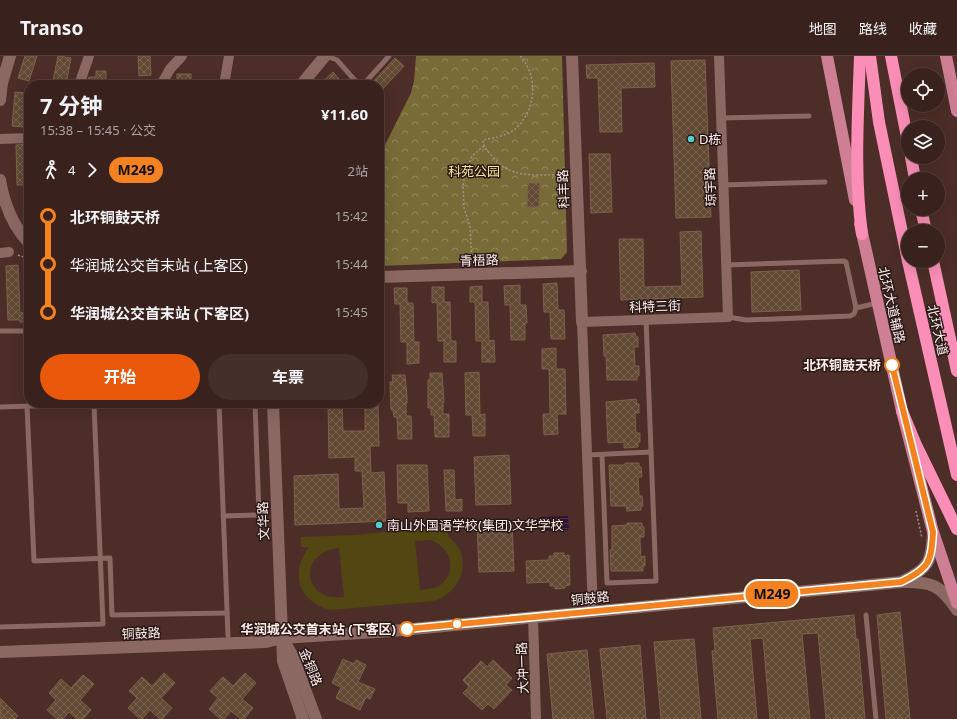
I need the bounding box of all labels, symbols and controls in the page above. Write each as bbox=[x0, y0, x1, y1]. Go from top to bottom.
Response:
text: Transo bbox=[20, 15, 83, 41]
text: 地图 bbox=[809, 19, 837, 38]
text: 路线 bbox=[859, 19, 887, 38]
text: 收藏 bbox=[909, 19, 937, 38]
map controls bbox=[901, 68, 945, 268]
button: locate bbox=[901, 68, 945, 112]
text: 7 分钟 bbox=[40, 90, 102, 120]
text: ¥11.60 bbox=[321, 104, 368, 124]
button: layers bbox=[901, 120, 945, 164]
text: 15:38 – 15:45 · 公交 bbox=[40, 121, 156, 139]
place label: D栋 bbox=[699, 130, 722, 148]
marker: D栋 bbox=[686, 134, 696, 144]
icon: walk bbox=[40, 159, 62, 181]
icon: forward bbox=[81, 159, 103, 181]
text: M249 bbox=[117, 160, 155, 179]
text: 4 bbox=[68, 161, 75, 179]
text: 2站 bbox=[348, 162, 368, 180]
park label: 科苑公园 bbox=[448, 162, 500, 180]
street label: 琼宇路 bbox=[700, 167, 720, 207]
street label: 科丰路 bbox=[553, 169, 573, 209]
button: + bbox=[901, 172, 945, 216]
text: 北环铜鼓天桥 bbox=[70, 207, 160, 227]
text: 15:42 bbox=[335, 207, 368, 225]
button: − bbox=[901, 224, 945, 268]
street label: 青梧路 bbox=[459, 250, 499, 270]
text: 华润城公交首末站 (上客区) bbox=[70, 255, 248, 275]
text: 15:44 bbox=[335, 255, 368, 273]
street label: 北环大道辅路 bbox=[874, 265, 910, 345]
street label: 科特三街 bbox=[629, 296, 681, 316]
text: 华润城公交首末站 (下客区) bbox=[70, 303, 249, 323]
text: 15:45 bbox=[335, 303, 368, 321]
street label: 北环大道 bbox=[923, 303, 953, 357]
button: 开始 bbox=[40, 354, 200, 400]
button: 车票 bbox=[208, 354, 368, 400]
place label: 北环铜鼓天桥 bbox=[803, 356, 881, 374]
marker: 北环铜鼓天桥 bbox=[884, 357, 900, 373]
street label: 文华路 bbox=[253, 501, 273, 541]
place label: 南山外国语学校(集团)文华学校 bbox=[387, 516, 564, 534]
marker: 南山外国语学校(集团)文华学校 bbox=[374, 520, 384, 530]
line badge: M249 bbox=[744, 581, 800, 607]
text: M249 bbox=[753, 584, 791, 603]
street label: 铜鼓路 bbox=[570, 587, 610, 609]
unlabelled marker bbox=[451, 618, 463, 630]
place label: 华润城公交首末站 (下客区) bbox=[241, 620, 396, 638]
marker: 华润城公交首末站 (下客区) bbox=[399, 621, 415, 637]
street label: 铜鼓路 bbox=[121, 623, 161, 643]
street label: 大冲一路 bbox=[512, 642, 532, 694]
street label: 金铜路 bbox=[295, 646, 327, 688]

